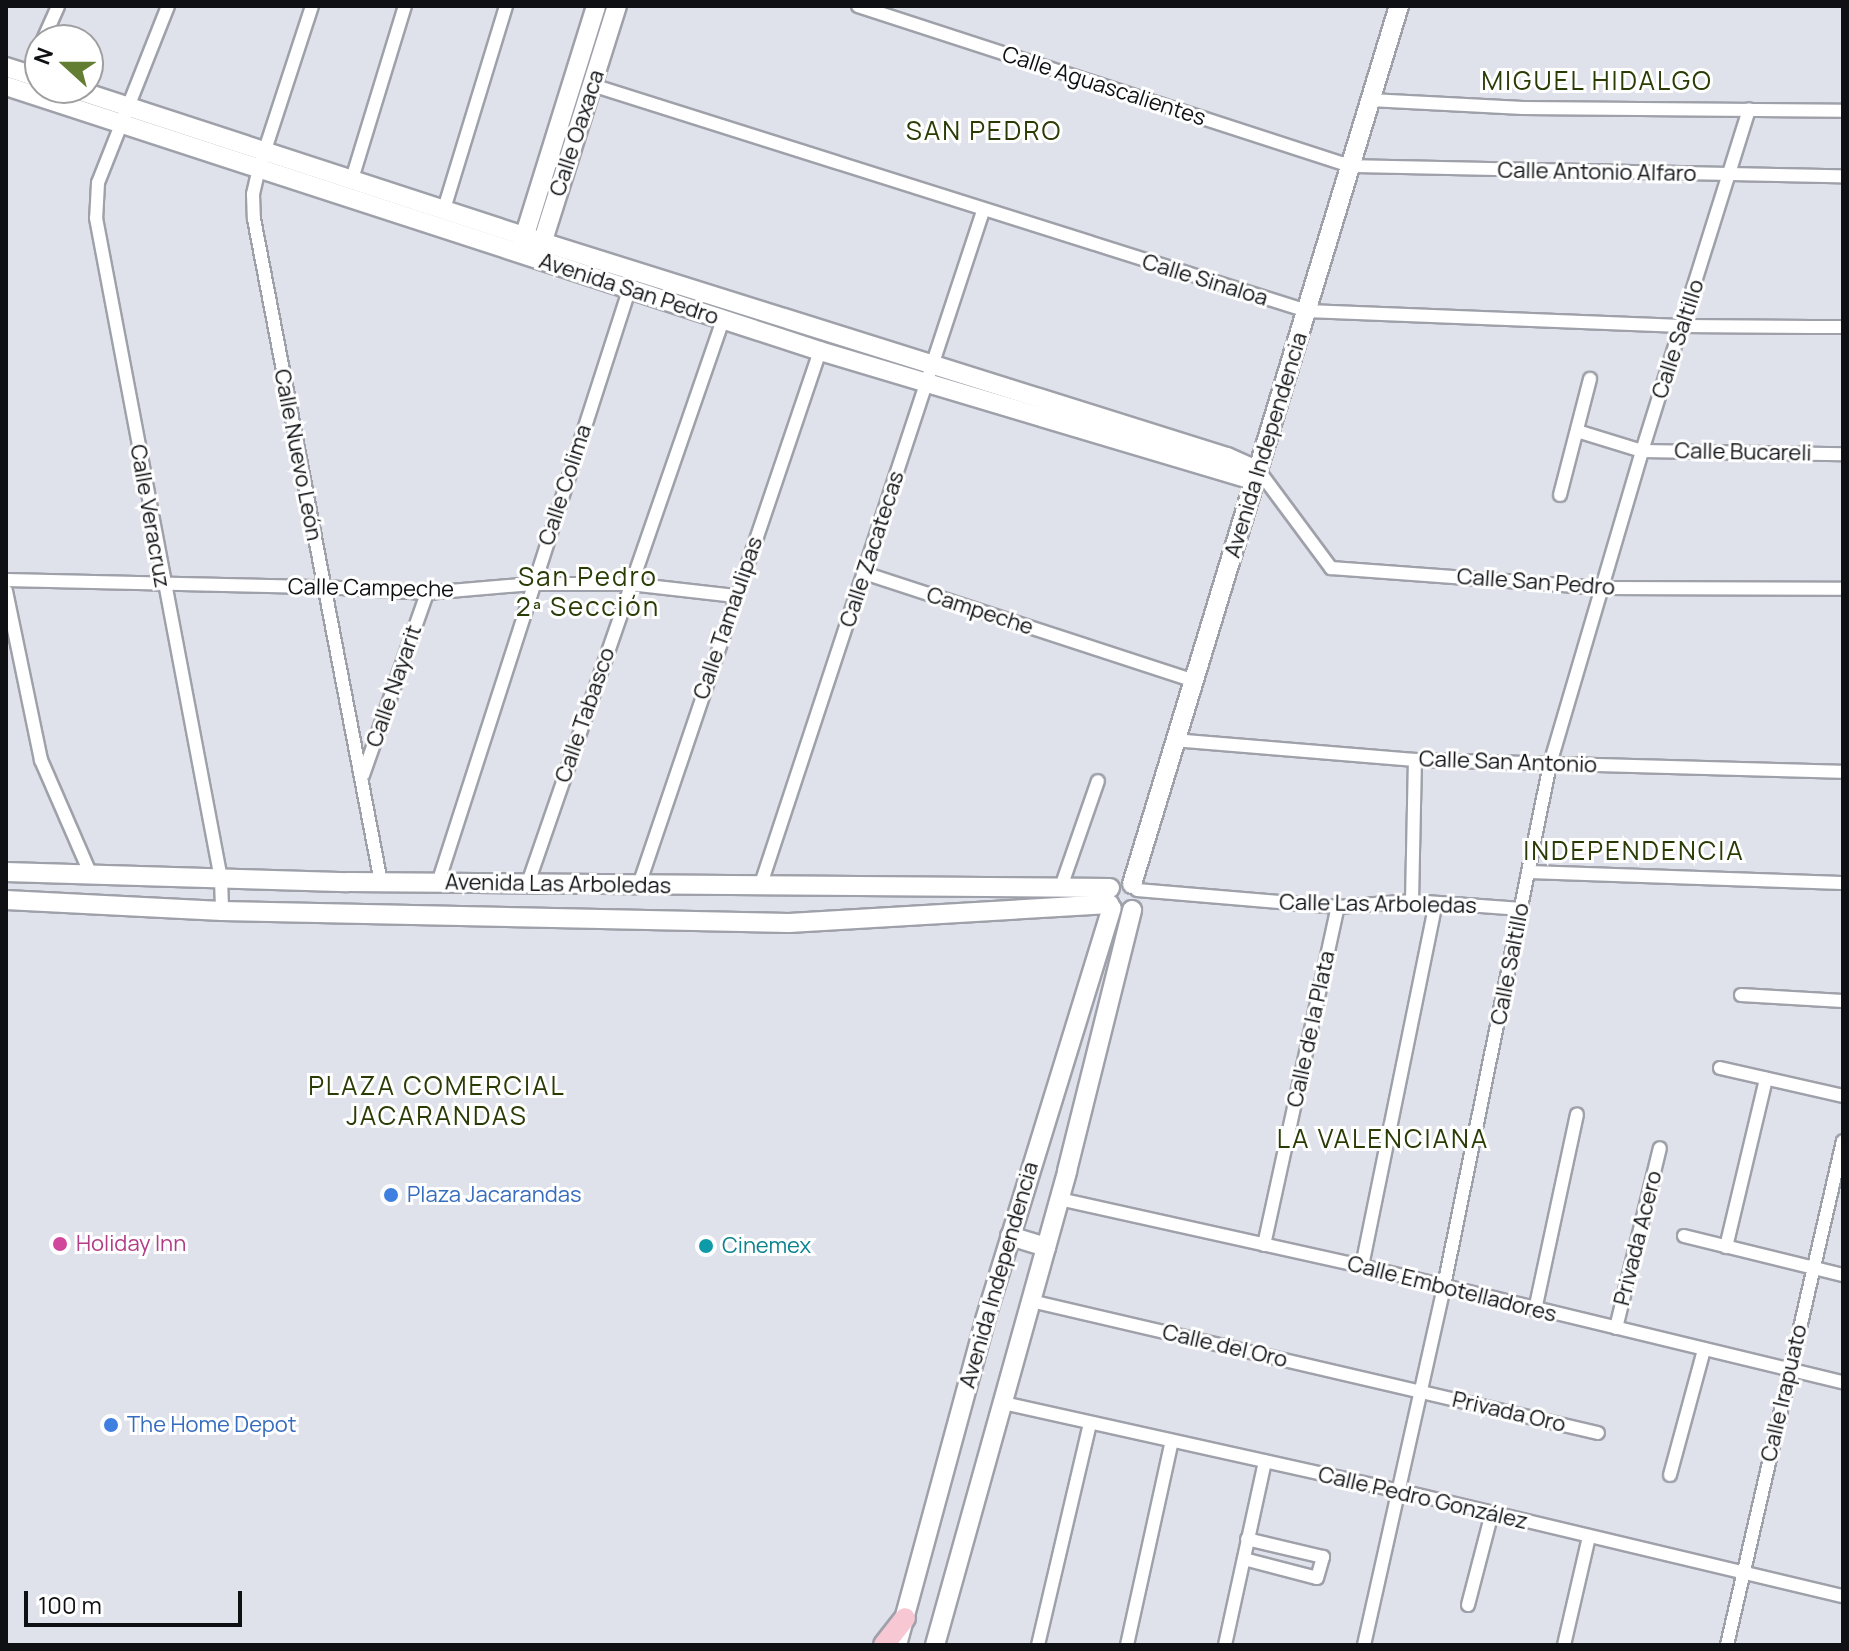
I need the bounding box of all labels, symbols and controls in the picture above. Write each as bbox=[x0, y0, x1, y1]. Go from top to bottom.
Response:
north arrow bbox=[24, 24, 104, 104]
street label: Calle Aguascalientes bbox=[999, 41, 1209, 131]
text: N bbox=[27, 43, 60, 69]
district label: MIGUEL HIDALGO bbox=[1481, 65, 1713, 97]
street label: Calle Oaxaca bbox=[544, 66, 610, 200]
district label: SAN PEDRO bbox=[906, 115, 1062, 147]
street label: Calle Antonio Alfaro bbox=[1497, 157, 1697, 187]
street label: Avenida San Pedro bbox=[536, 248, 722, 330]
street label: Calle Sinaloa bbox=[1139, 248, 1271, 312]
street label: Calle Saltillo bbox=[1646, 276, 1710, 402]
street label: Avenida Independencia bbox=[1219, 329, 1313, 561]
street label: Calle Nuevo León bbox=[268, 367, 328, 543]
street label: Calle Colima bbox=[533, 421, 597, 549]
street label: Calle Bucareli bbox=[1674, 438, 1812, 466]
street label: Calle Veracruz bbox=[124, 442, 176, 590]
street label: Calle Zacatecas bbox=[834, 468, 910, 630]
street label: Calle Tamaulipas bbox=[688, 533, 768, 703]
district label: San Pedro 2ª Sección bbox=[518, 561, 658, 622]
street label: Calle San Pedro bbox=[1456, 563, 1616, 601]
street label: Calle Campeche bbox=[288, 573, 454, 603]
street label: Campeche bbox=[923, 581, 1037, 641]
street label: Calle Nayarit bbox=[361, 621, 427, 751]
street label: Calle Tabasco bbox=[550, 644, 620, 786]
street label: Calle San Antonio bbox=[1418, 746, 1598, 778]
district label: INDEPENDENCIA bbox=[1523, 835, 1745, 867]
street label: Avenida Las Arboledas bbox=[445, 869, 671, 899]
street label: Calle Las Arboledas bbox=[1279, 889, 1477, 919]
street label: Calle Saltillo bbox=[1485, 901, 1535, 1027]
street label: Calle de la Plata bbox=[1282, 948, 1340, 1110]
district label: PLAZA COMERCIAL JACARANDAS bbox=[308, 1070, 566, 1132]
district label: LA VALENCIANA bbox=[1277, 1123, 1489, 1155]
street label: Avenida Independencia bbox=[954, 1159, 1044, 1391]
street label: Privada Acero bbox=[1608, 1168, 1668, 1308]
place label: Plaza Jacarandas bbox=[407, 1182, 582, 1208]
marker: Plaza Jacarandas bbox=[382, 1186, 400, 1204]
place label: Holiday Inn bbox=[76, 1231, 186, 1257]
place label: Cinemex bbox=[722, 1233, 811, 1259]
marker: Holiday Inn bbox=[51, 1235, 69, 1253]
marker: Cinemex bbox=[697, 1237, 715, 1255]
street label: Calle Embotelladores bbox=[1345, 1250, 1559, 1328]
street label: Calle del Oro bbox=[1160, 1319, 1290, 1373]
street label: Calle Irapuato bbox=[1755, 1322, 1813, 1464]
street label: Privada Oro bbox=[1450, 1386, 1568, 1438]
place label: The Home Depot bbox=[127, 1412, 297, 1438]
marker: The Home Depot bbox=[102, 1416, 120, 1434]
street label: Calle Pedro González bbox=[1316, 1461, 1530, 1535]
scale bar bbox=[28, 1575, 246, 1625]
text: 100 m bbox=[38, 1588, 102, 1621]

